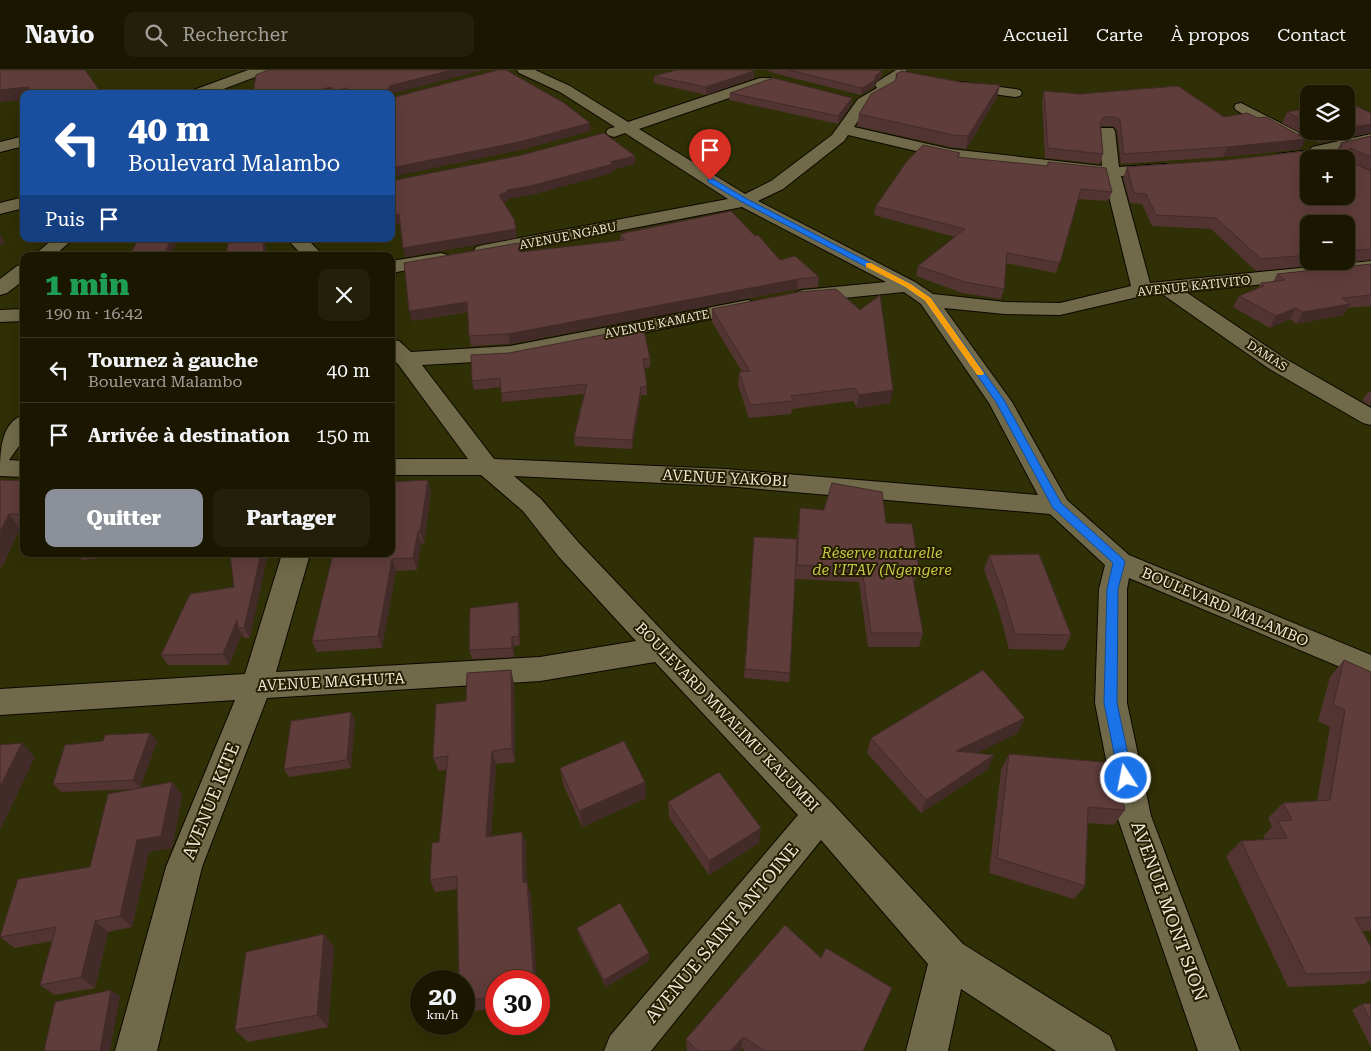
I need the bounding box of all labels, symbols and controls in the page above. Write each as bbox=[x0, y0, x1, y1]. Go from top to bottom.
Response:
search box bbox=[124, 12, 474, 57]
text: Navio bbox=[25, 21, 94, 49]
icon: search bbox=[142, 21, 170, 49]
text: Rechercher bbox=[182, 23, 288, 46]
text: Accueil bbox=[1003, 24, 1068, 45]
text: Carte bbox=[1096, 24, 1143, 45]
text: À propos bbox=[1171, 24, 1249, 45]
text: Contact bbox=[1277, 24, 1346, 45]
map controls bbox=[1300, 85, 1355, 270]
button: layers bbox=[1300, 85, 1355, 140]
text: 40 m bbox=[128, 109, 210, 150]
icon: left bbox=[45, 110, 110, 175]
pin bbox=[689, 129, 731, 180]
icon: arrive bbox=[696, 136, 724, 164]
button: + bbox=[1300, 150, 1355, 205]
text: Boulevard Malambo bbox=[128, 151, 340, 176]
icon: arrive bbox=[95, 205, 123, 233]
text: Puis bbox=[45, 208, 85, 231]
button: − bbox=[1300, 215, 1355, 270]
street label: AVENUE NGABU bbox=[518, 220, 618, 252]
text: 1 min bbox=[45, 267, 129, 302]
button: close bbox=[318, 269, 370, 321]
street label: AVENUE KATIVITO bbox=[1137, 273, 1251, 299]
text: 190 m · 16:42 bbox=[45, 304, 143, 323]
street label: AVENUE KAMATE bbox=[604, 307, 710, 341]
street label: DAMAS bbox=[1244, 338, 1290, 374]
text: Tournez à gauche bbox=[88, 349, 258, 372]
icon: left bbox=[45, 356, 73, 384]
text: 40 m bbox=[327, 359, 370, 382]
text: Boulevard Malambo bbox=[88, 372, 242, 391]
icon: arrive bbox=[45, 421, 73, 449]
text: Arrivée à destination bbox=[88, 424, 290, 447]
text: 150 m bbox=[316, 424, 370, 447]
street label: AVENUE YAKOBI bbox=[662, 466, 788, 490]
button: Quitter bbox=[45, 489, 203, 547]
button: Partager bbox=[213, 489, 370, 547]
park label: Réserve naturelle de l'ITAV (Ngengere bbox=[812, 544, 952, 579]
street label: BOULEVARD MALAMBO bbox=[1139, 564, 1311, 650]
street label: BOULEVARD MWALIMU KALUMBI bbox=[632, 619, 822, 815]
street label: AVENUE MAGHUTA bbox=[257, 669, 406, 695]
street label: AVENUE KITE bbox=[178, 739, 244, 862]
position arrow bbox=[1099, 751, 1151, 803]
street label: AVENUE MONT SION bbox=[1127, 818, 1212, 1004]
street label: AVENUE SAINT ANTOINE bbox=[640, 839, 803, 1027]
speed limit sign: 30 bbox=[485, 970, 550, 1035]
text: 20 bbox=[428, 982, 457, 1011]
text: km/h bbox=[426, 1008, 459, 1022]

